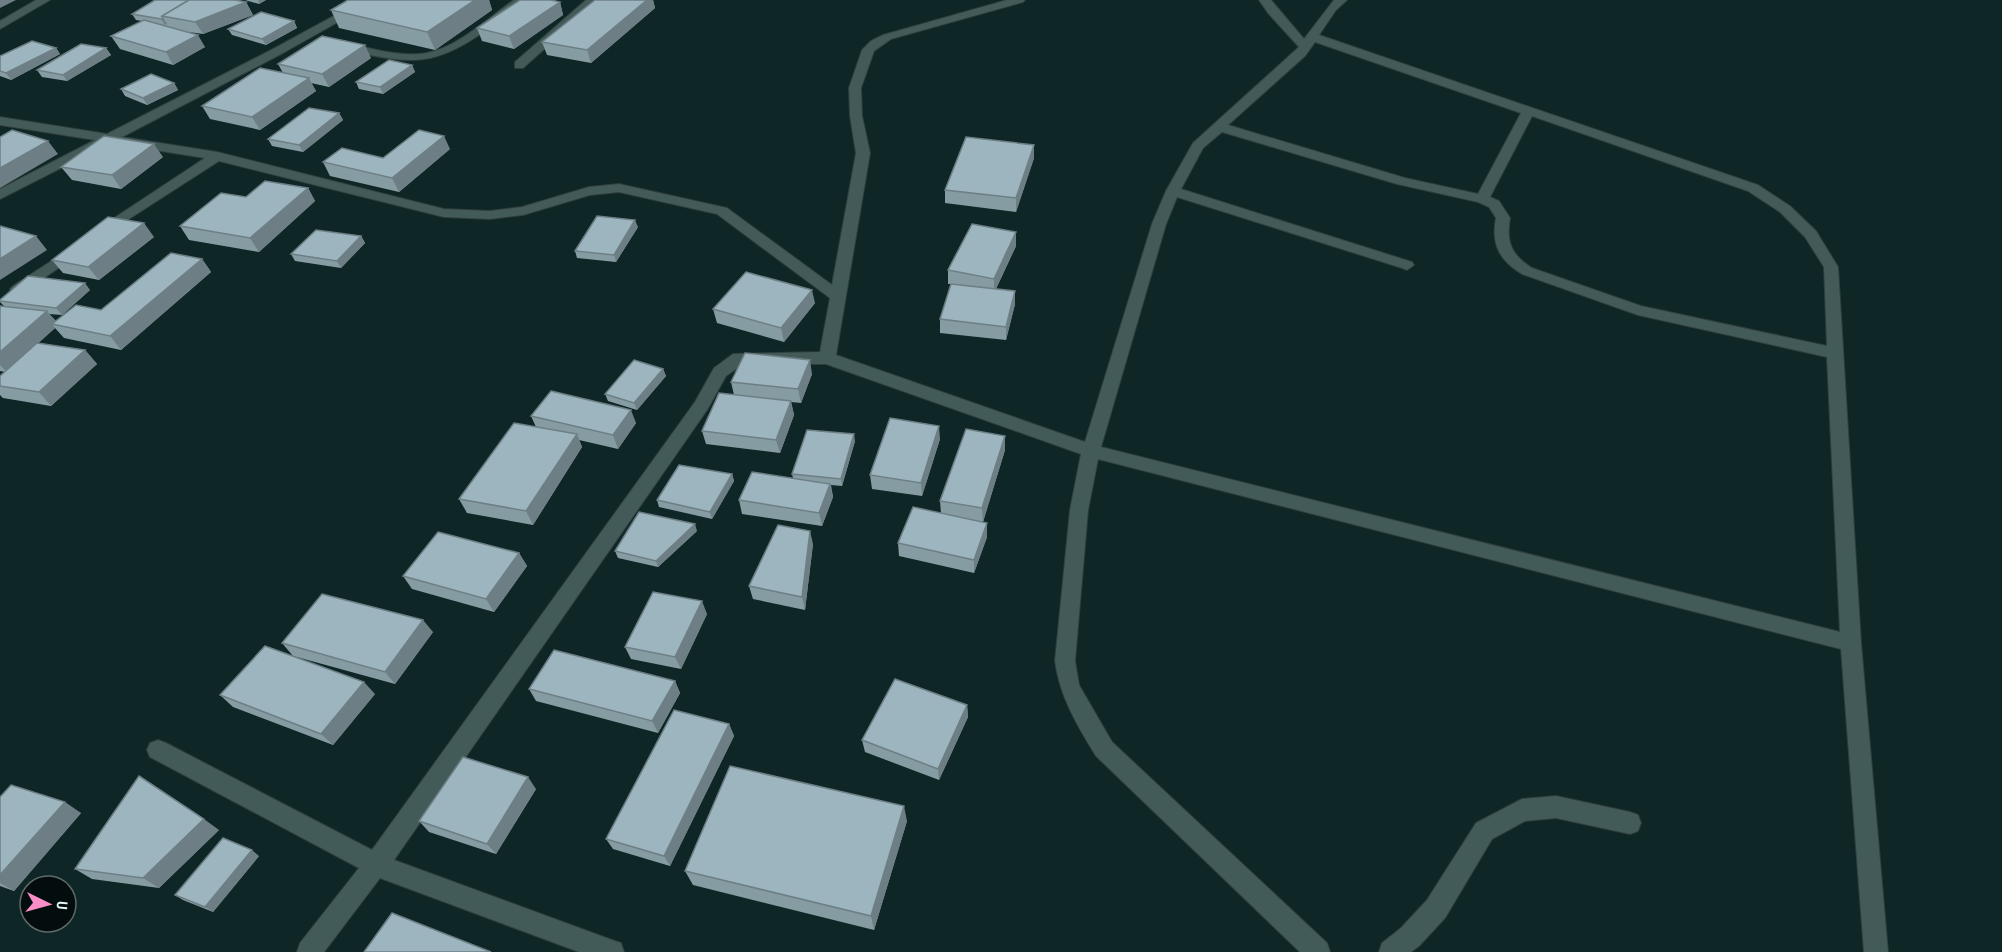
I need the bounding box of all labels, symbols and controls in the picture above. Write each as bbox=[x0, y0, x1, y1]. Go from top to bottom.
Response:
north arrow bbox=[18, 874, 78, 934]
text: U bbox=[52, 900, 71, 910]

